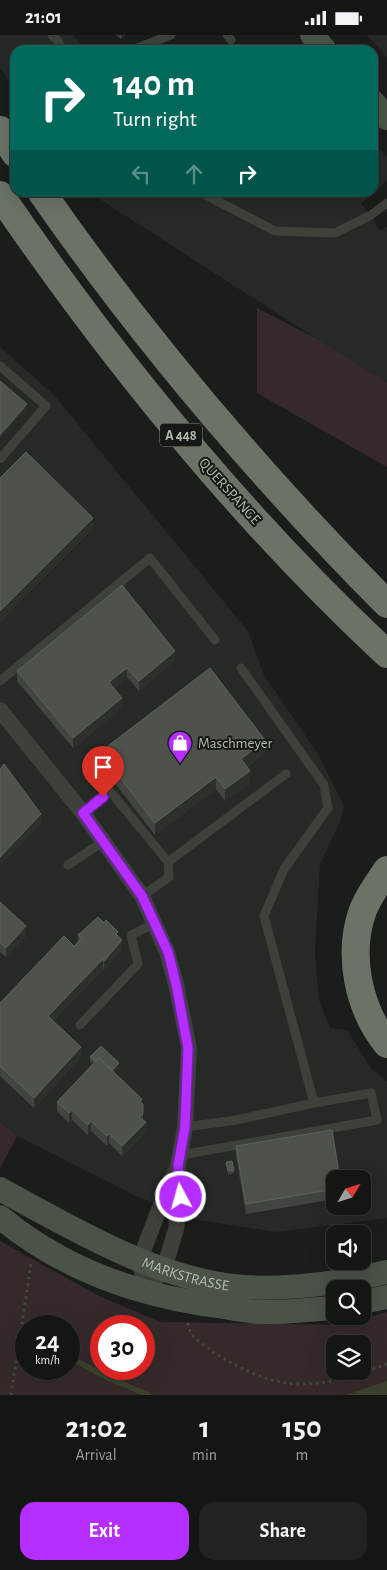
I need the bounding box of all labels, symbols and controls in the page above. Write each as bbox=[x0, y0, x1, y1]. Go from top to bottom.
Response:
text: 21:01 bbox=[25, 8, 62, 27]
icon: right bbox=[30, 65, 95, 130]
text: 140 m bbox=[113, 67, 195, 102]
text: Turn right bbox=[113, 108, 197, 130]
icon: left bbox=[127, 160, 155, 188]
icon: ahead bbox=[180, 160, 208, 188]
icon: right bbox=[233, 160, 261, 188]
road number: A 448 bbox=[160, 423, 202, 447]
street label: QUERSPANGE bbox=[196, 455, 263, 527]
shop icon: Maschmeyer bbox=[167, 730, 193, 764]
place label: Maschmeyer bbox=[198, 736, 273, 751]
pin bbox=[82, 746, 124, 797]
icon: arrive bbox=[89, 753, 117, 781]
position arrow bbox=[154, 1170, 206, 1222]
north arrow bbox=[326, 1170, 371, 1215]
map controls bbox=[326, 1170, 371, 1380]
button: sound bbox=[326, 1225, 371, 1270]
street label: MARKSTRASSE bbox=[140, 1255, 230, 1293]
button: search bbox=[326, 1280, 371, 1325]
speed limit sign: 30 bbox=[90, 1315, 155, 1380]
text: 24 bbox=[35, 1329, 60, 1354]
button: layers bbox=[326, 1335, 371, 1380]
text: km/h bbox=[35, 1354, 60, 1366]
text: 21:02 bbox=[65, 1413, 127, 1443]
text: 1 bbox=[199, 1413, 210, 1443]
text: 150 bbox=[282, 1413, 322, 1443]
text: Arrival bbox=[75, 1447, 117, 1463]
text: min bbox=[192, 1447, 217, 1463]
text: m bbox=[296, 1447, 308, 1463]
button: Exit bbox=[20, 1502, 189, 1560]
button: Share bbox=[199, 1502, 367, 1560]

